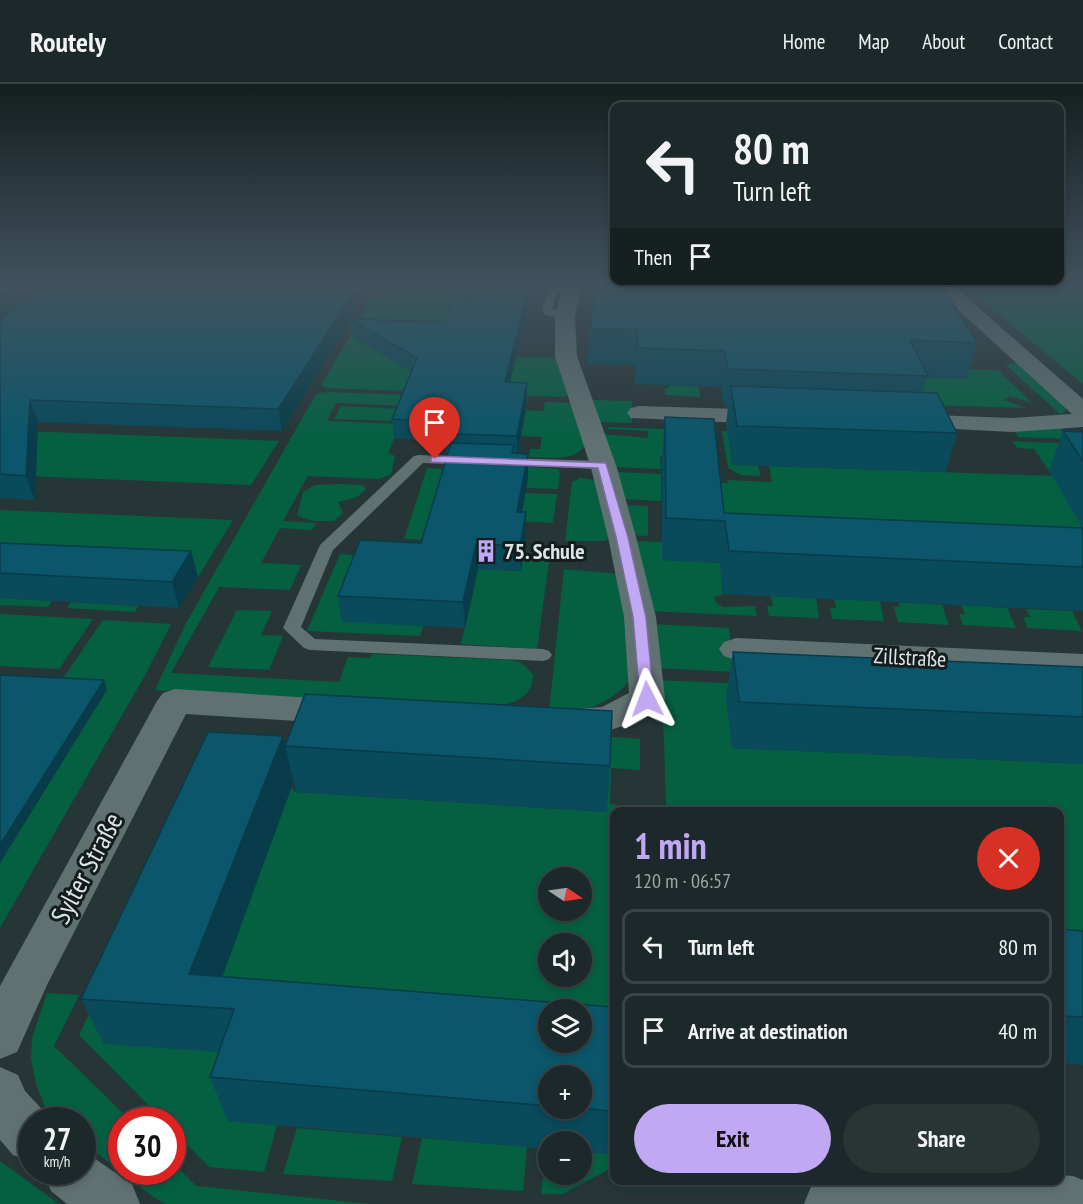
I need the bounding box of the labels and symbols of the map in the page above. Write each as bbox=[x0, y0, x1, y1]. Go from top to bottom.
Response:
pin bbox=[409, 397, 460, 459]
place label: 75. Schule bbox=[504, 537, 585, 565]
building icon: 75. Schule bbox=[473, 538, 499, 564]
street label: Zillstraße bbox=[873, 641, 947, 673]
position arrow bbox=[615, 667, 679, 731]
street label: Sylter Straße bbox=[43, 807, 129, 929]
north arrow bbox=[538, 867, 592, 921]
speed limit sign: 30 bbox=[108, 1107, 186, 1185]

